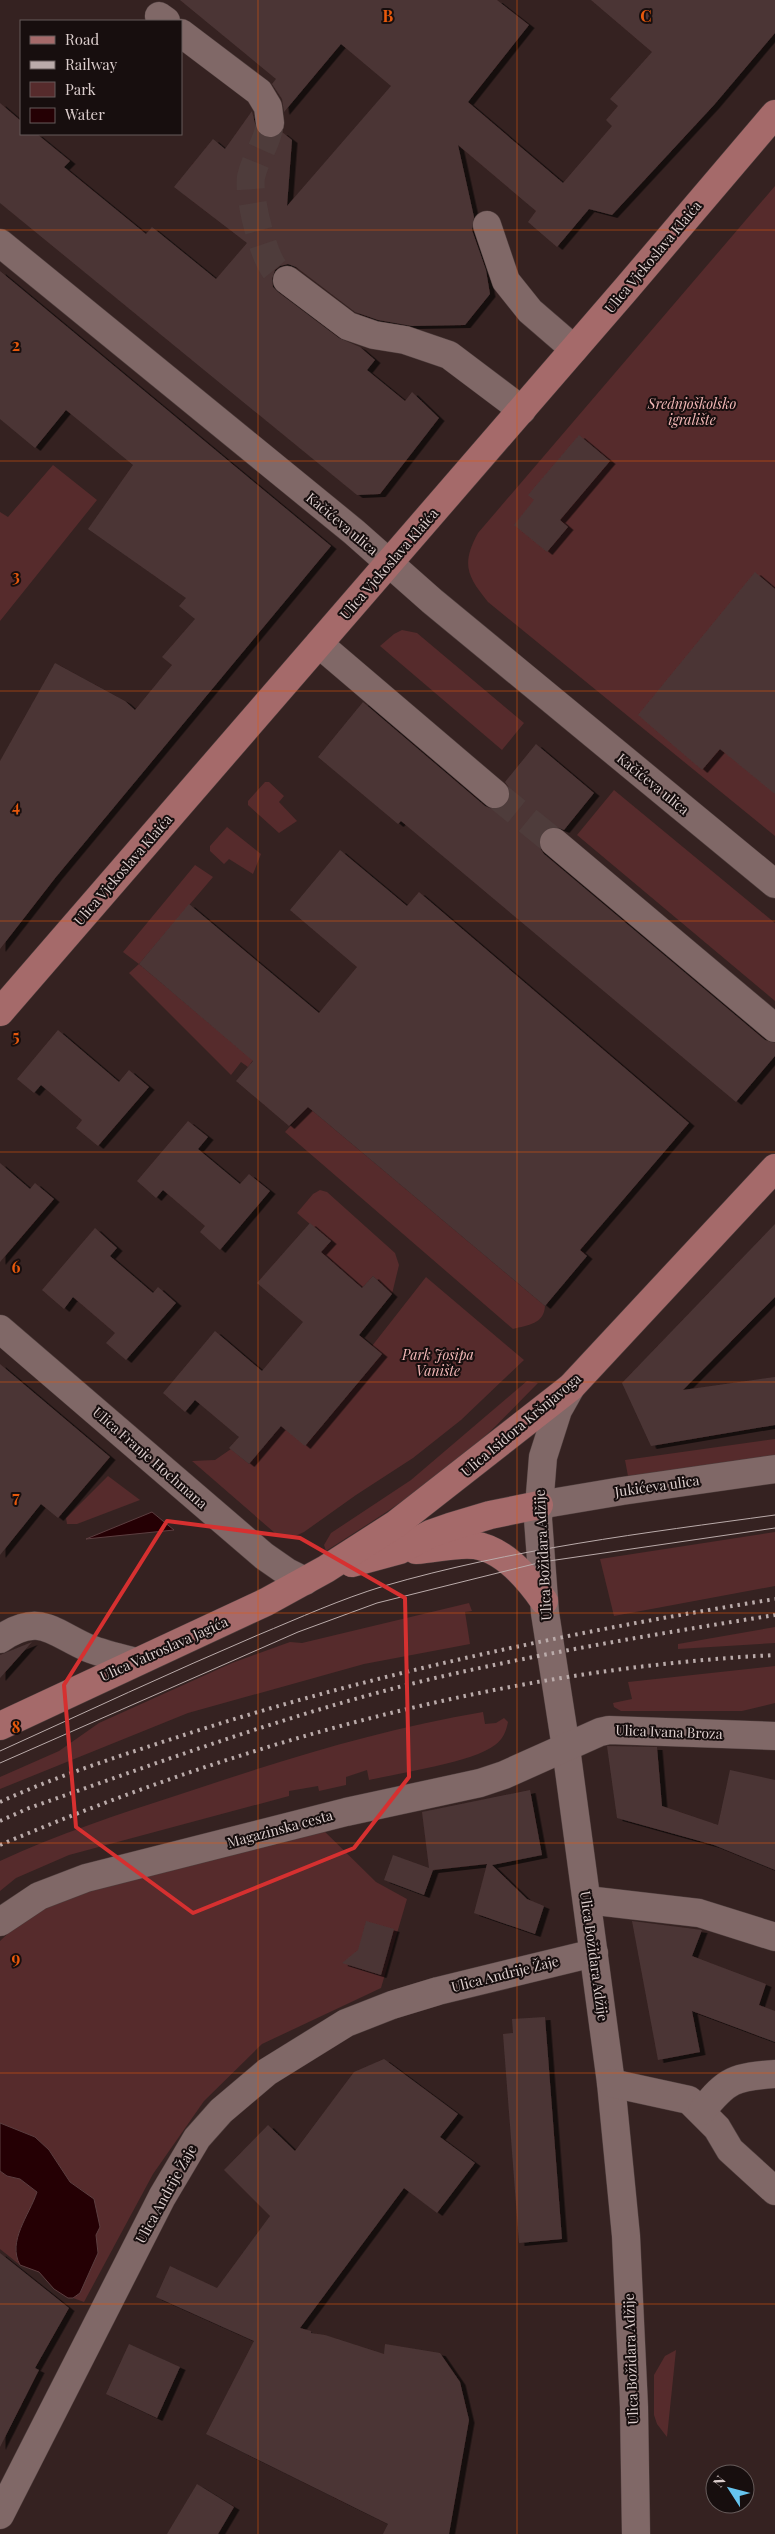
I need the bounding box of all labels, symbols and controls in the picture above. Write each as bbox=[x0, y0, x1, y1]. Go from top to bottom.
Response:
text: B bbox=[383, 5, 394, 26]
text: C bbox=[640, 5, 652, 26]
legend bbox=[20, 20, 182, 135]
text: Road bbox=[65, 29, 99, 49]
text: Railway bbox=[65, 54, 118, 74]
text: Park bbox=[65, 79, 97, 99]
text: Water bbox=[64, 104, 105, 124]
street label: Ulica Vjekoslava Klaića bbox=[600, 197, 705, 317]
text: 2 bbox=[12, 334, 20, 355]
park label: Srednjoškolsko igralište bbox=[647, 394, 736, 429]
street label: Kačićeva ulica bbox=[303, 488, 382, 559]
street label: Ulica Vjekoslava Klaića bbox=[335, 504, 442, 623]
text: 3 bbox=[12, 565, 20, 586]
street label: Kačićeva ulica bbox=[613, 749, 693, 819]
text: 4 bbox=[12, 795, 20, 816]
street label: Ulica Vjekoslava Klaića bbox=[69, 810, 176, 929]
text: 5 bbox=[12, 1025, 20, 1046]
text: 6 bbox=[12, 1256, 21, 1277]
park label: Park Josipa Vanište bbox=[401, 1345, 474, 1380]
street label: Ulica Isidora Kršnjavoga bbox=[457, 1369, 585, 1480]
street label: Ulica Franje Hochmana bbox=[89, 1403, 212, 1513]
street label: Jukićeva ulica bbox=[612, 1470, 700, 1501]
text: 7 bbox=[12, 1486, 20, 1507]
street label: Ulica Božidara Adžije bbox=[530, 1489, 555, 1621]
street label: Ulica Vatroslava Jagića bbox=[97, 1612, 231, 1685]
text: 8 bbox=[12, 1716, 21, 1737]
street label: Ulica Ivana Broza bbox=[615, 1720, 723, 1743]
street label: Magazinska cesta bbox=[225, 1805, 335, 1852]
street label: Ulica Božidara Adžije bbox=[576, 1890, 613, 2022]
text: 9 bbox=[12, 1947, 21, 1968]
street label: Ulica Andrije Žaje bbox=[449, 1951, 561, 1996]
street label: Ulica Andrije Žaje bbox=[131, 2141, 201, 2247]
street label: Ulica Božidara Adžije bbox=[619, 2293, 642, 2425]
north arrow bbox=[705, 2464, 755, 2514]
text: N bbox=[708, 2471, 730, 2491]

